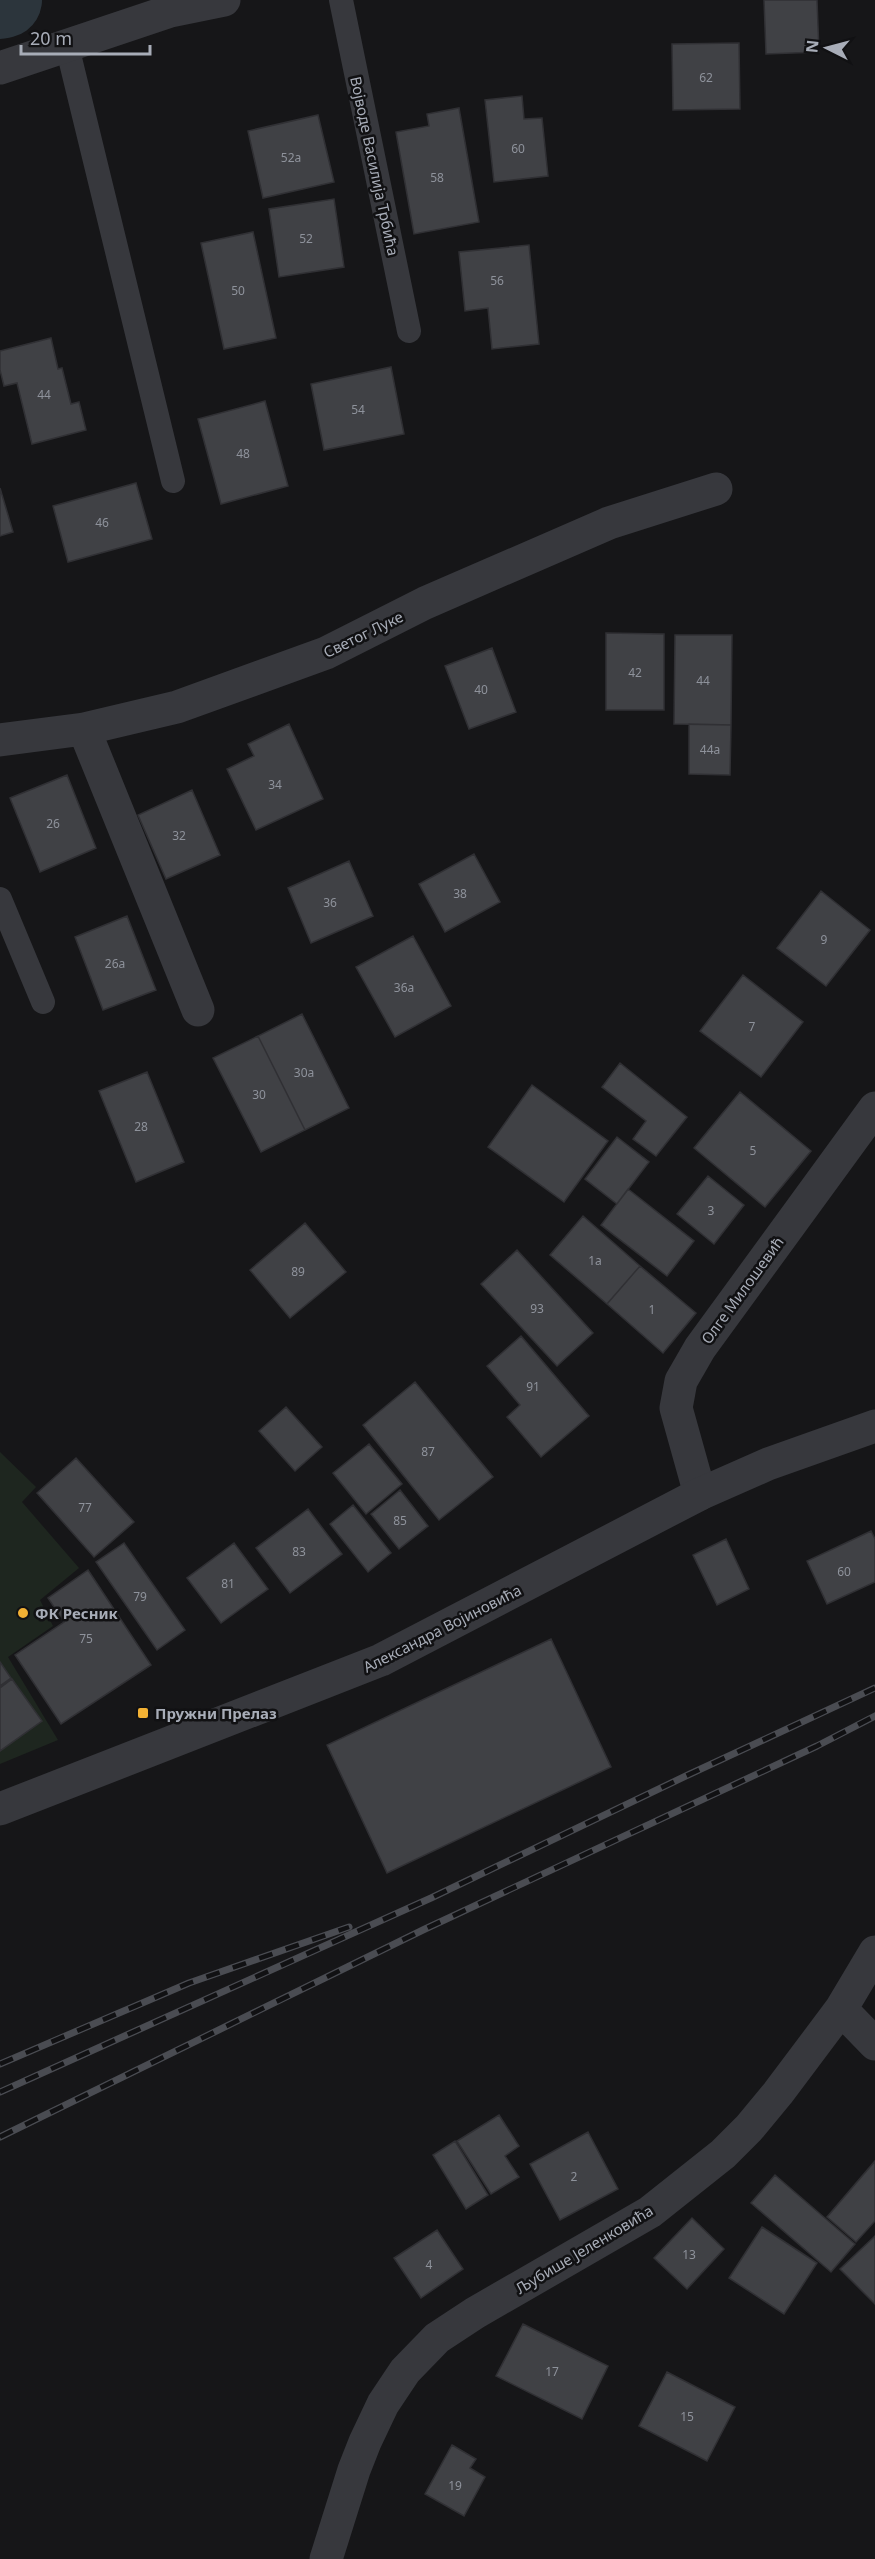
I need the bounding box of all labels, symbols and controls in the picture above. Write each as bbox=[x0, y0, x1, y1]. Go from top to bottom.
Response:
scale bar bbox=[21, 18, 150, 56]
north arrow bbox=[797, 18, 857, 78]
text: 20 m bbox=[30, 26, 72, 50]
text: N bbox=[800, 39, 824, 54]
house number: 62 bbox=[699, 69, 713, 86]
street label: Војводе Василија Трбића bbox=[346, 74, 404, 258]
house number: 60 bbox=[511, 140, 525, 157]
house number: 52a bbox=[281, 149, 301, 166]
house number: 58 bbox=[430, 169, 444, 186]
house number: 52 bbox=[299, 230, 313, 247]
house number: 56 bbox=[490, 272, 504, 289]
house number: 50 bbox=[231, 282, 245, 299]
house number: 44 bbox=[37, 386, 51, 403]
house number: 54 bbox=[351, 401, 365, 418]
house number: 48 bbox=[236, 445, 250, 462]
house number: 46 bbox=[95, 514, 109, 531]
street label: Светог Луке bbox=[320, 606, 406, 662]
house number: 42 bbox=[628, 664, 642, 681]
house number: 44 bbox=[696, 672, 710, 689]
house number: 40 bbox=[474, 681, 488, 698]
house number: 44a bbox=[700, 741, 720, 758]
house number: 34 bbox=[268, 776, 282, 793]
house number: 26 bbox=[46, 815, 60, 832]
house number: 32 bbox=[172, 827, 186, 844]
house number: 38 bbox=[453, 885, 467, 902]
house number: 36 bbox=[323, 894, 337, 911]
house number: 9 bbox=[821, 931, 828, 948]
house number: 26a bbox=[105, 955, 125, 972]
house number: 36a bbox=[394, 979, 414, 996]
house number: 7 bbox=[749, 1018, 756, 1035]
house number: 30a bbox=[294, 1064, 314, 1081]
house number: 30 bbox=[252, 1086, 266, 1103]
house number: 28 bbox=[134, 1118, 148, 1135]
house number: 5 bbox=[750, 1142, 757, 1159]
house number: 3 bbox=[708, 1202, 715, 1219]
street label: Олге Милошевић bbox=[696, 1232, 788, 1348]
house number: 1a bbox=[588, 1252, 602, 1269]
house number: 89 bbox=[291, 1263, 305, 1280]
house number: 93 bbox=[530, 1300, 544, 1317]
house number: 1 bbox=[649, 1301, 655, 1318]
house number: 91 bbox=[526, 1378, 540, 1395]
house number: 87 bbox=[421, 1443, 435, 1460]
house number: 77 bbox=[78, 1499, 92, 1516]
house number: 85 bbox=[393, 1512, 407, 1529]
house number: 83 bbox=[292, 1543, 306, 1560]
house number: 60 bbox=[837, 1563, 851, 1580]
house number: 81 bbox=[221, 1575, 235, 1592]
street label: Александра Војиновића bbox=[359, 1579, 525, 1677]
house number: 79 bbox=[133, 1588, 147, 1605]
place label: ФК Ресник bbox=[35, 1603, 119, 1623]
marker: ФК Ресник bbox=[16, 1606, 30, 1620]
house number: 75 bbox=[79, 1630, 93, 1647]
place label: Пружни Прелаз bbox=[155, 1703, 277, 1723]
marker: Пружни Прелаз bbox=[136, 1706, 150, 1720]
house number: 2 bbox=[571, 2168, 578, 2185]
street label: Љубише Јеленковића bbox=[512, 2200, 656, 2298]
house number: 13 bbox=[682, 2246, 696, 2263]
house number: 4 bbox=[426, 2256, 433, 2273]
house number: 17 bbox=[545, 2363, 559, 2380]
house number: 15 bbox=[680, 2408, 694, 2425]
house number: 19 bbox=[448, 2477, 462, 2494]

